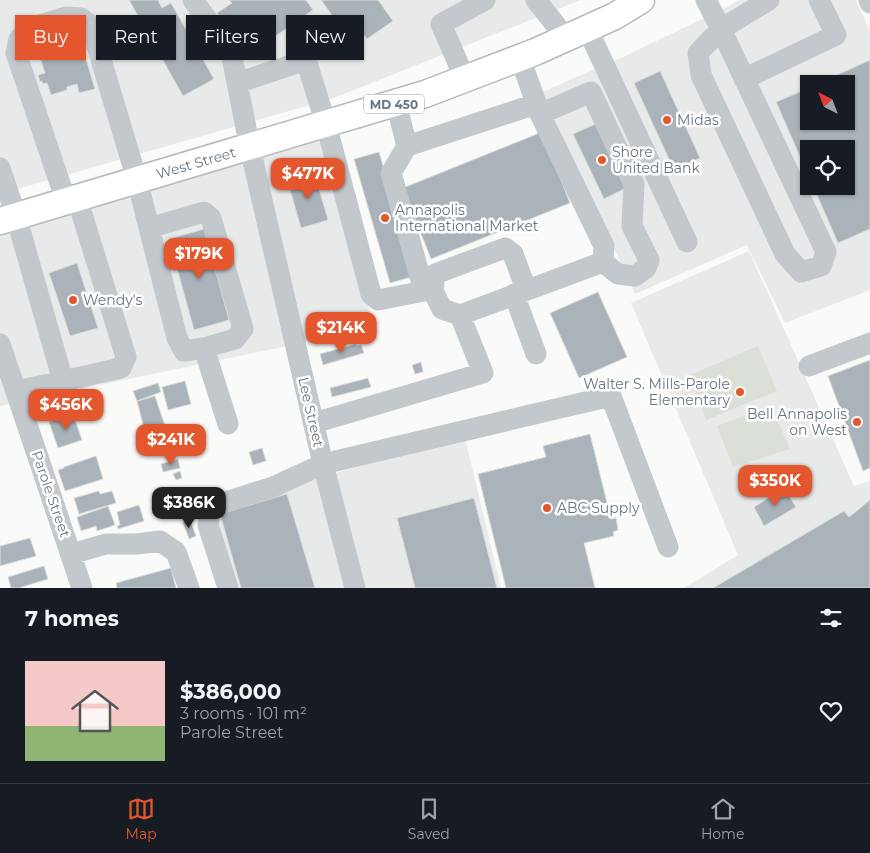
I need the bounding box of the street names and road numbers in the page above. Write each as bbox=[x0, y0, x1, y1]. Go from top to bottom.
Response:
road number: MD 450 bbox=[364, 95, 424, 114]
street label: West Street bbox=[154, 143, 238, 183]
street label: Lee Street bbox=[294, 375, 328, 449]
street label: Parole Street bbox=[28, 448, 74, 540]

